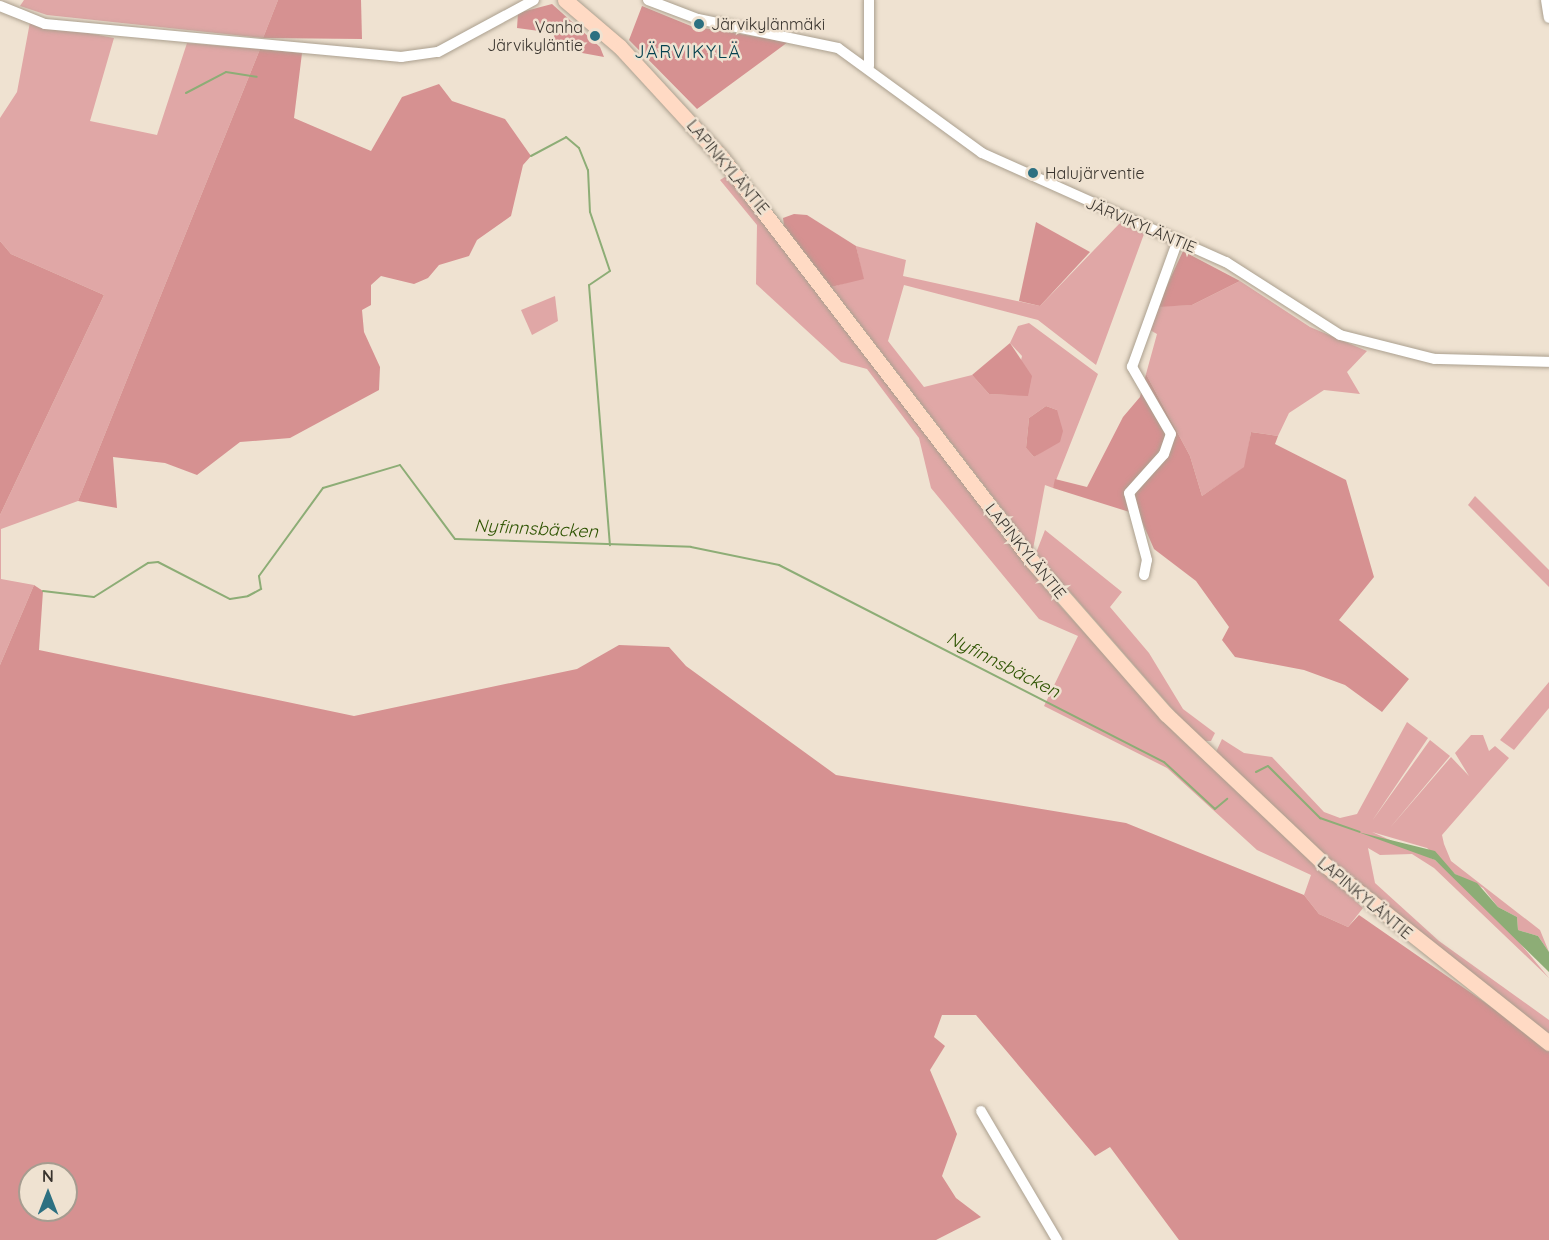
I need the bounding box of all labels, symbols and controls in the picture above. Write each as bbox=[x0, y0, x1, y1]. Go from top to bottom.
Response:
place label: Järvikylänmäki bbox=[711, 14, 825, 34]
place label: Vanha Järvikyläntie bbox=[487, 17, 583, 55]
marker: Järvikylänmäki bbox=[692, 17, 706, 31]
marker: Vanha Järvikyläntie bbox=[588, 29, 602, 43]
district label: JÄRVIKYLÄ bbox=[634, 41, 742, 63]
street label: LAPINKYLÄNTIE bbox=[683, 116, 773, 218]
place label: Halujärventie bbox=[1045, 163, 1144, 183]
marker: Halujärventie bbox=[1026, 166, 1040, 180]
street label: JÄRVIKYLÄNTIE bbox=[1083, 193, 1199, 257]
street label: LAPINKYLÄNTIE bbox=[982, 499, 1070, 603]
water label: Nyfinnsbäcken bbox=[474, 515, 598, 543]
water label: Nyfinnsbäcken bbox=[943, 627, 1063, 703]
street label: LAPINKYLÄNTIE bbox=[1314, 853, 1416, 943]
north arrow bbox=[18, 1162, 78, 1222]
text: N bbox=[42, 1166, 54, 1186]

